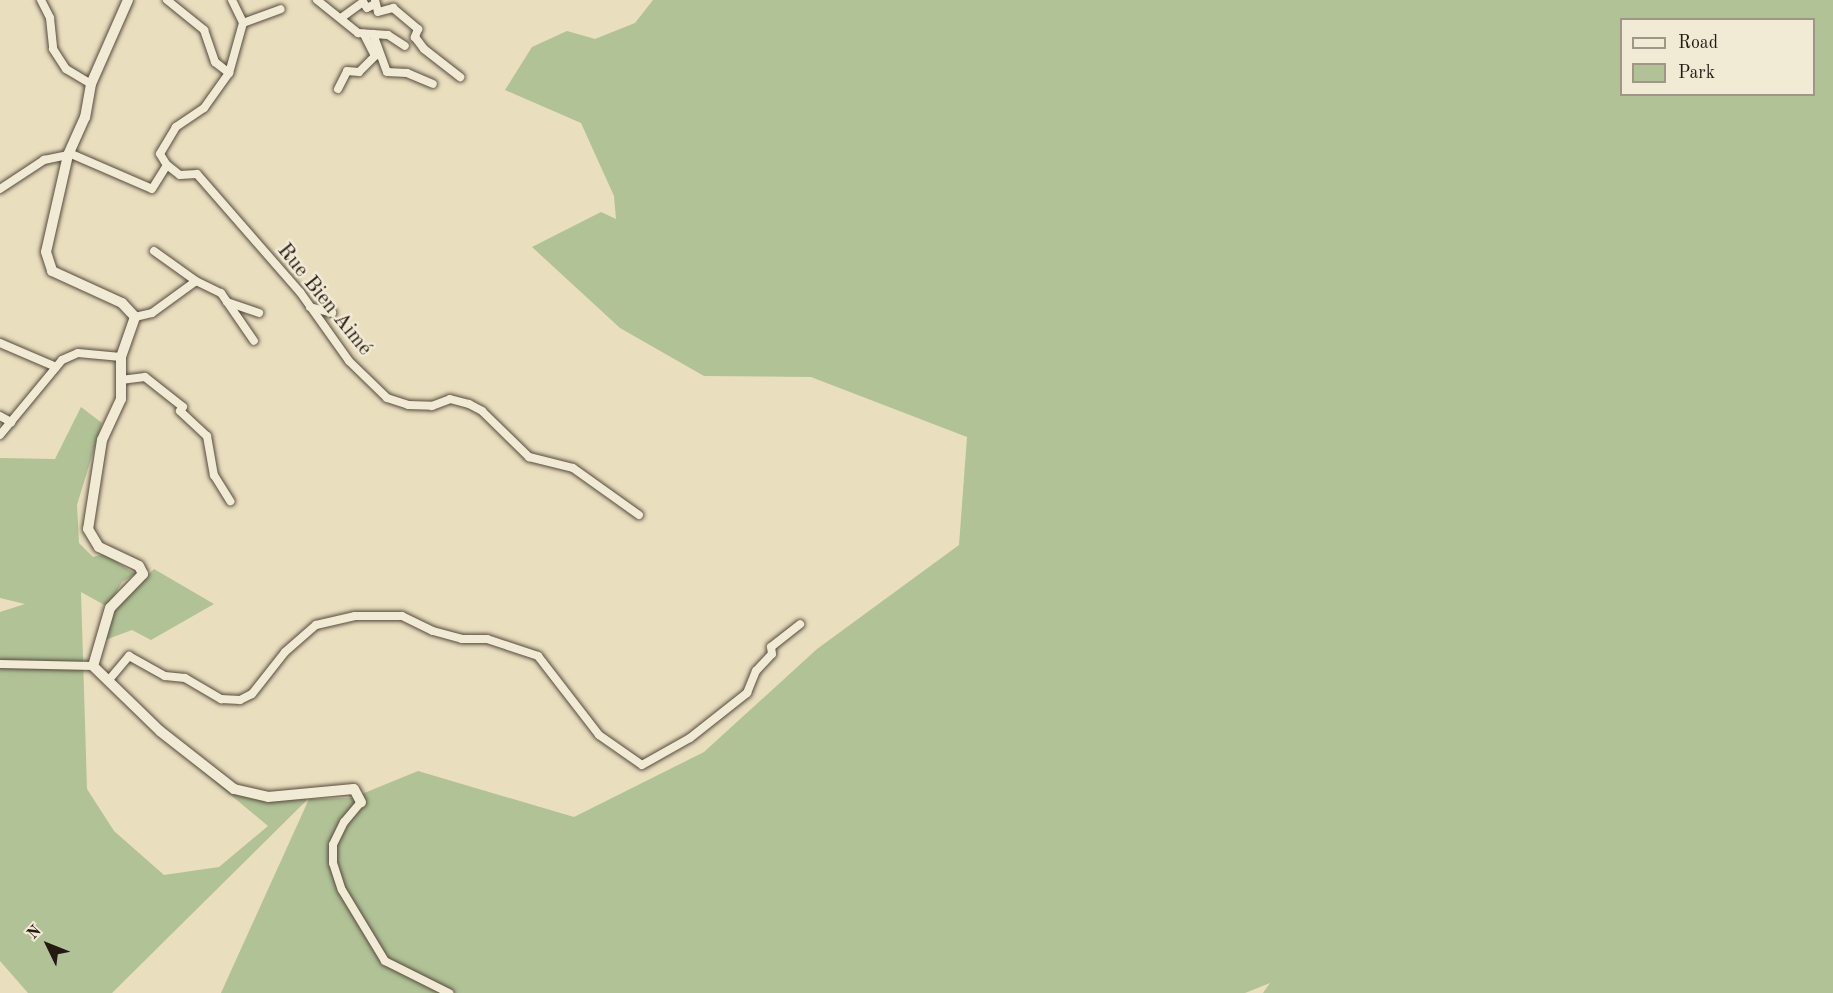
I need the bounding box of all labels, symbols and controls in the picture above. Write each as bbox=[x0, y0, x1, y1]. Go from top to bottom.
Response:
legend bbox=[1620, 18, 1815, 96]
text: Road bbox=[1678, 34, 1718, 52]
text: Park bbox=[1678, 64, 1715, 82]
street label: Rue Bien Aimé bbox=[271, 239, 377, 361]
north arrow bbox=[18, 915, 78, 975]
text: N bbox=[25, 923, 45, 943]

